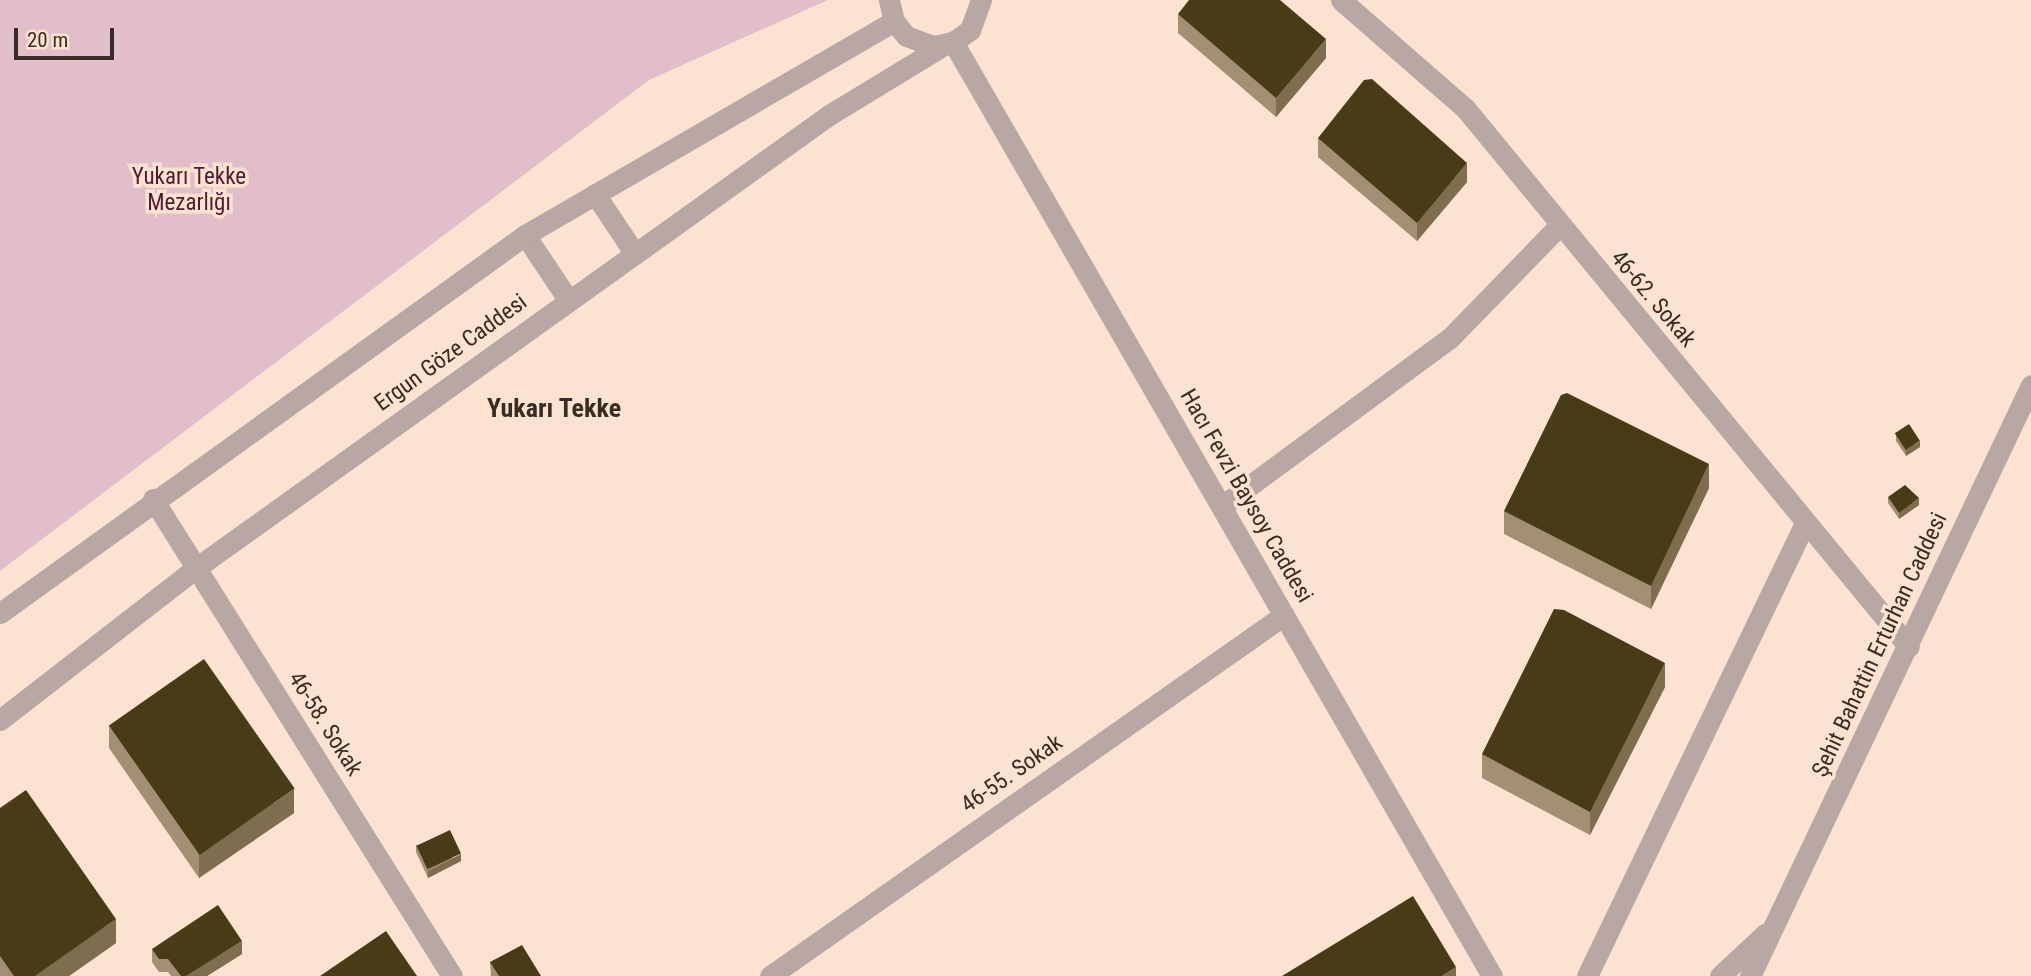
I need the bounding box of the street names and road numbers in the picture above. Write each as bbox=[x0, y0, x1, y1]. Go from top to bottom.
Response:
street label: 46-62. Sokak bbox=[1605, 245, 1701, 353]
street label: Ergun Göze Caddesi bbox=[369, 289, 533, 417]
street label: Hacı Fevzi Baysoy Caddesi bbox=[1174, 384, 1318, 608]
street label: Şehit Bahattin Erturhan Caddesi bbox=[1807, 509, 1953, 781]
street label: 46-58. Sokak bbox=[282, 667, 368, 781]
street label: 46-55. Sokak bbox=[956, 729, 1068, 819]

